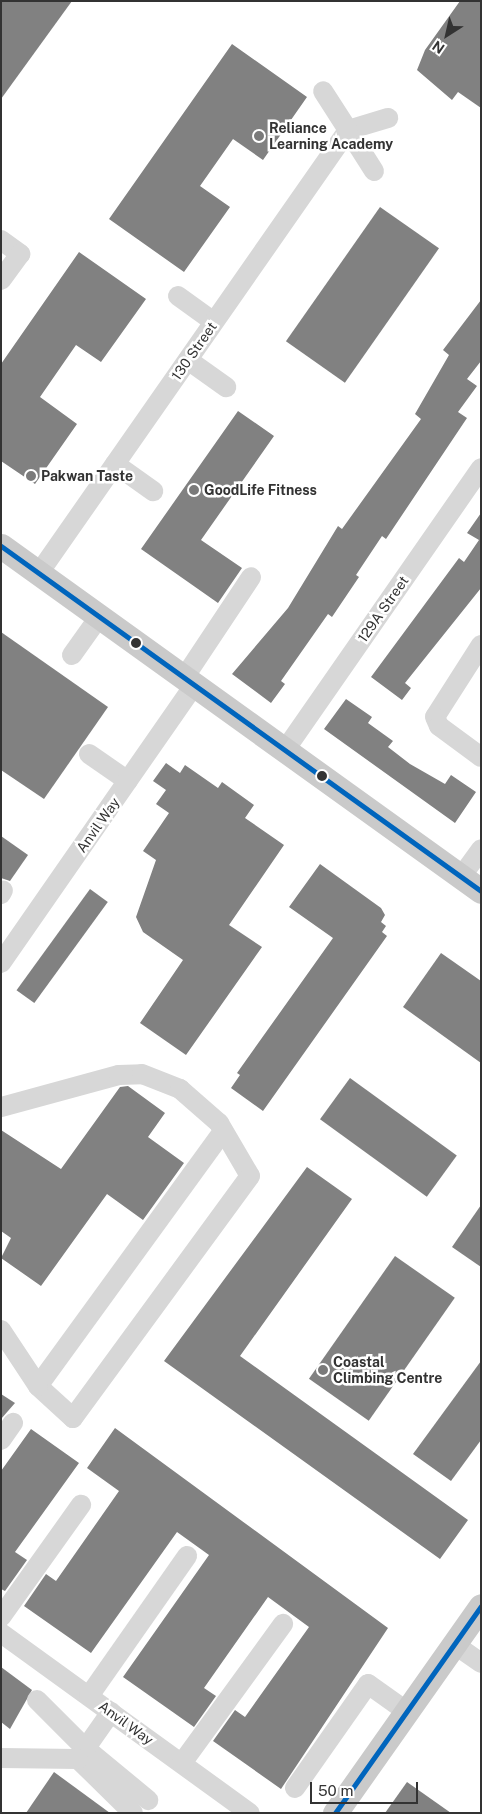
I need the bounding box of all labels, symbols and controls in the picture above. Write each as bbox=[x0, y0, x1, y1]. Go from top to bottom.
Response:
north arrow bbox=[422, 10, 472, 60]
text: N bbox=[429, 38, 447, 57]
place label: Reliance Learning Academy bbox=[269, 120, 393, 152]
marker: Reliance Learning Academy bbox=[253, 130, 265, 142]
street label: 130 Street bbox=[168, 319, 220, 383]
place label: Pakwan Taste bbox=[41, 468, 133, 484]
marker: Pakwan Taste bbox=[25, 470, 37, 482]
place label: GoodLife Fitness bbox=[204, 482, 317, 498]
marker: GoodLife Fitness bbox=[188, 484, 200, 496]
street label: 129A Street bbox=[354, 573, 412, 645]
unlabelled marker bbox=[131, 638, 141, 648]
unlabelled marker bbox=[317, 771, 327, 781]
street label: Anvil Way bbox=[73, 794, 123, 856]
place label: Coastal Climbing Centre bbox=[333, 1354, 442, 1386]
marker: Coastal Climbing Centre bbox=[317, 1364, 329, 1376]
street label: Anvil Way bbox=[95, 1697, 157, 1749]
scale bar bbox=[312, 1772, 420, 1804]
text: 50 m bbox=[318, 1782, 353, 1799]

